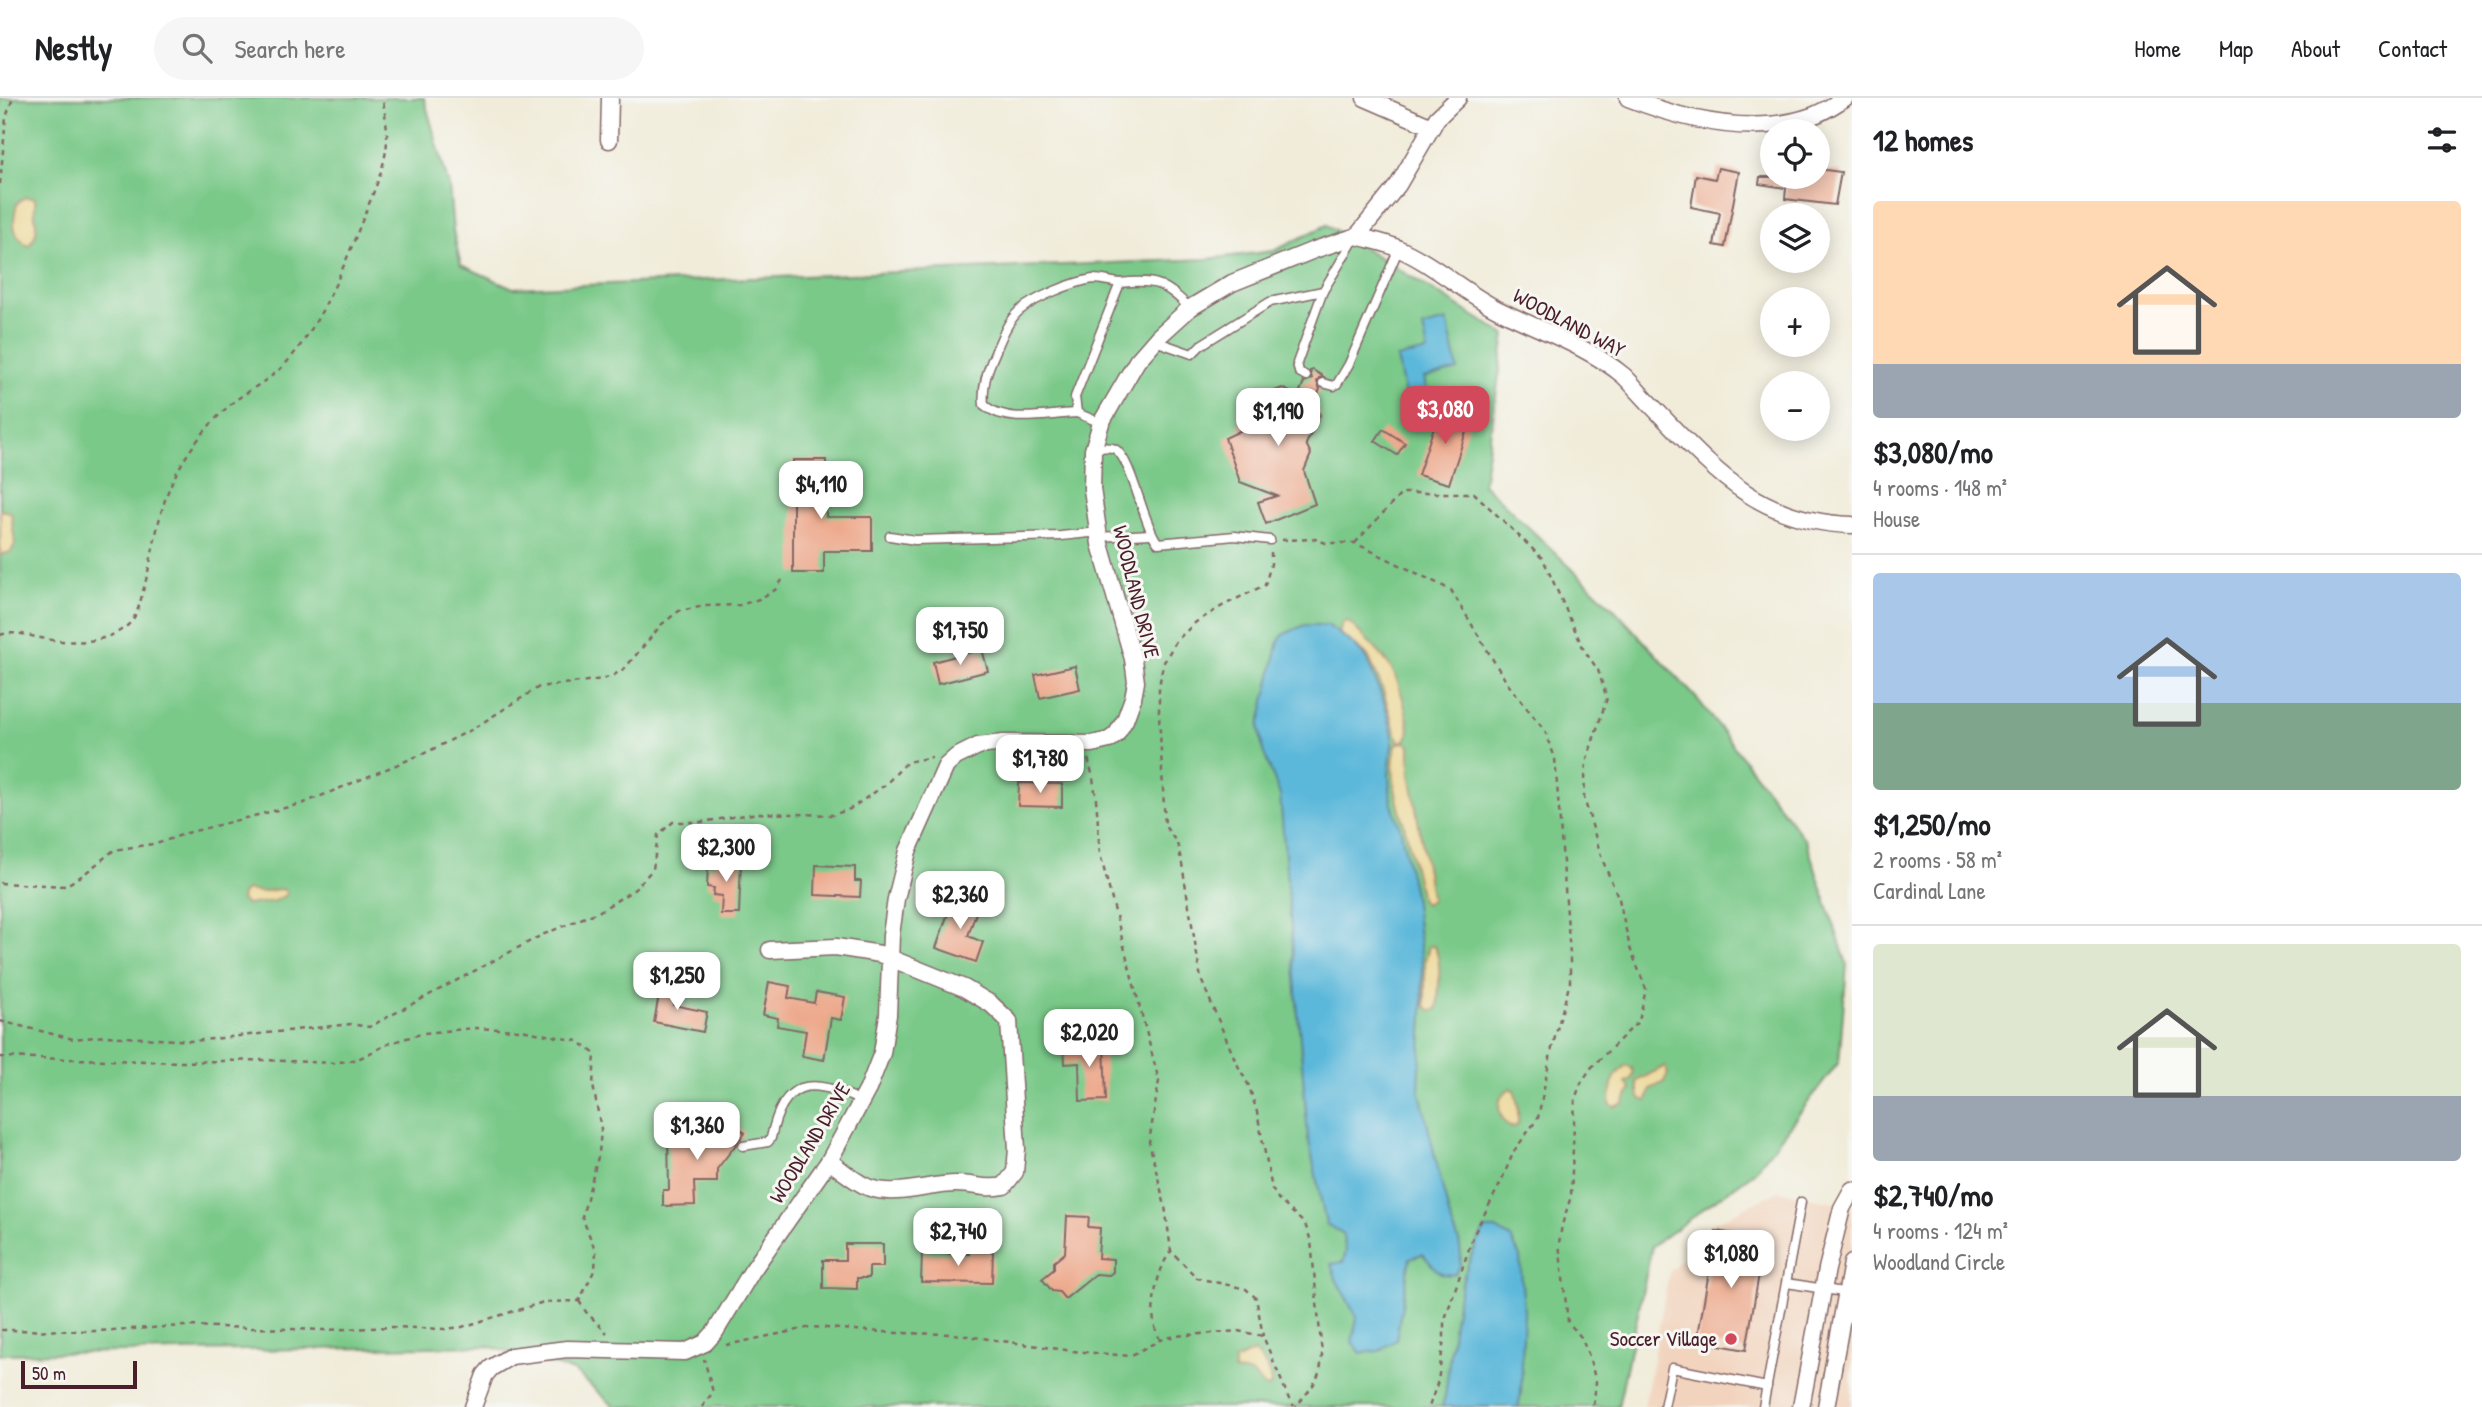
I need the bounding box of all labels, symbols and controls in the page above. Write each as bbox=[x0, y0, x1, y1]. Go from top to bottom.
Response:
search box bbox=[154, 17, 644, 80]
text: Nestly bbox=[35, 26, 112, 70]
icon: search bbox=[178, 29, 216, 67]
text: Search here bbox=[234, 31, 346, 66]
text: Home bbox=[2134, 32, 2181, 64]
text: Map bbox=[2219, 32, 2253, 64]
text: About bbox=[2291, 32, 2340, 64]
text: Contact bbox=[2378, 32, 2447, 64]
map controls bbox=[1760, 119, 1830, 441]
button: locate bbox=[1760, 119, 1830, 189]
text: 12 homes bbox=[1873, 120, 1973, 160]
icon: filters bbox=[2423, 121, 2461, 159]
button: layers bbox=[1760, 203, 1830, 273]
icon: home bbox=[2104, 247, 2230, 373]
street label: WOODLAND WAY bbox=[1508, 281, 1631, 365]
button: + bbox=[1760, 287, 1830, 357]
button: − bbox=[1760, 371, 1830, 441]
pin: $3,080 bbox=[1388, 386, 1502, 446]
pin: $1,190 bbox=[1221, 388, 1335, 448]
text: $3,080 bbox=[1416, 393, 1474, 424]
text: $1,190 bbox=[1252, 395, 1304, 426]
text: $3,080/mo bbox=[1873, 432, 1993, 472]
pin: $4,110 bbox=[764, 462, 878, 521]
text: $4,110 bbox=[795, 468, 847, 499]
text: 4 rooms · 148 m² bbox=[1873, 472, 2007, 503]
text: House bbox=[1873, 503, 1920, 534]
street label: WOODLAND DRIVE bbox=[1106, 522, 1167, 661]
pin: $1,750 bbox=[903, 608, 1017, 667]
text: $1,750 bbox=[932, 614, 988, 645]
icon: home bbox=[2104, 619, 2230, 745]
pin: $1,780 bbox=[983, 736, 1097, 795]
text: $1,780 bbox=[1012, 742, 1068, 773]
text: $1,250/mo bbox=[1873, 804, 1991, 844]
pin: $2,300 bbox=[669, 824, 783, 884]
text: $2,300 bbox=[697, 831, 755, 862]
text: 2 rooms · 58 m² bbox=[1873, 844, 2002, 875]
pin: $2,360 bbox=[903, 872, 1017, 931]
text: Cardinal Lane bbox=[1873, 875, 1986, 906]
text: $2,360 bbox=[932, 878, 988, 909]
pin: $1,250 bbox=[620, 953, 734, 1012]
text: $1,250 bbox=[649, 959, 705, 990]
icon: home bbox=[2104, 990, 2230, 1116]
pin: $2,020 bbox=[1032, 1010, 1146, 1069]
text: $2,020 bbox=[1060, 1016, 1118, 1047]
street label: WOODLAND DRIVE bbox=[762, 1077, 857, 1208]
pin: $1,360 bbox=[640, 1102, 754, 1162]
text: $1,360 bbox=[670, 1109, 724, 1140]
text: $2,740/mo bbox=[1873, 1175, 1993, 1215]
pin: $2,740 bbox=[901, 1208, 1015, 1268]
text: $2,740 bbox=[929, 1215, 987, 1246]
text: 4 rooms · 124 m² bbox=[1873, 1215, 2008, 1246]
pin: $1,080 bbox=[1674, 1230, 1788, 1290]
text: $1,080 bbox=[1703, 1237, 1759, 1268]
text: Woodland Circle bbox=[1873, 1246, 2005, 1277]
place label: Soccer Village bbox=[1610, 1324, 1717, 1353]
marker: Soccer Village bbox=[1723, 1331, 1739, 1347]
scale bar bbox=[21, 1358, 136, 1390]
text: 50 m bbox=[32, 1360, 66, 1386]

